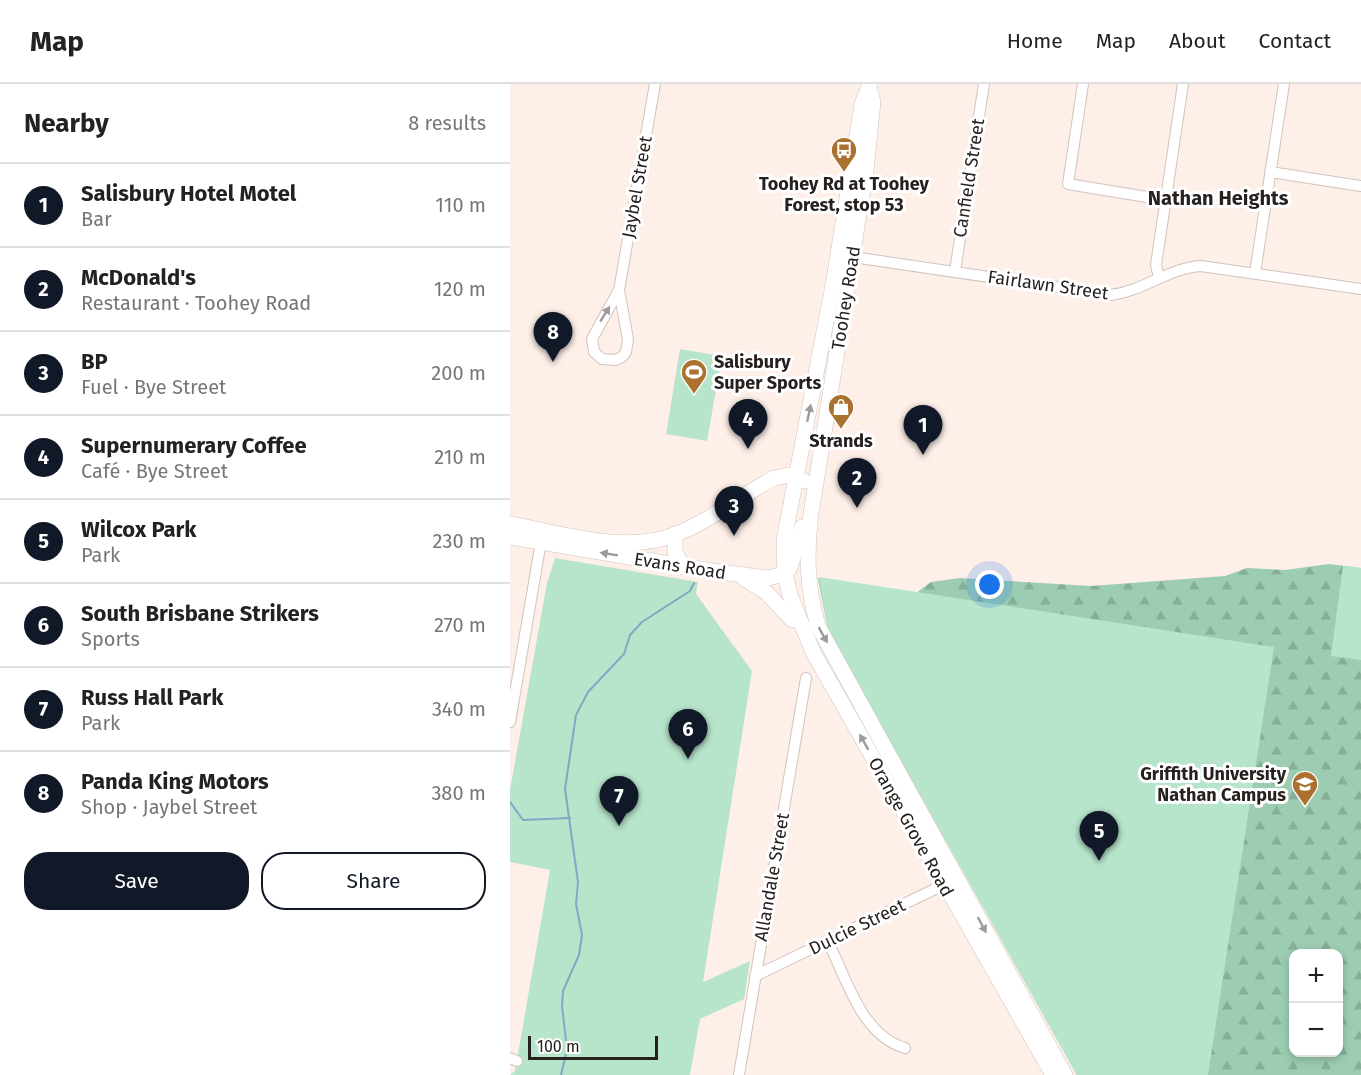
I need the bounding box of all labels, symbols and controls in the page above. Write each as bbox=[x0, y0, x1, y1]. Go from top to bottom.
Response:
text: Map bbox=[30, 25, 84, 58]
text: Home bbox=[1007, 28, 1063, 54]
text: Map bbox=[1096, 28, 1136, 54]
text: About bbox=[1169, 28, 1226, 54]
text: Contact bbox=[1259, 28, 1331, 54]
text: Nearby bbox=[24, 108, 109, 139]
text: 8 results bbox=[408, 111, 486, 135]
street label: Canfield Street bbox=[949, 117, 989, 239]
street label: Jaybel Street bbox=[617, 134, 657, 240]
bus stop icon: Toohey Rd at Toohey Forest, stop 53 bbox=[829, 135, 859, 173]
place label: Toohey Rd at Toohey Forest, stop 53 bbox=[759, 173, 930, 216]
text: Salisbury Hotel Motel bbox=[81, 180, 296, 207]
district label: Nathan Heights bbox=[1148, 186, 1289, 210]
text: 1 bbox=[39, 193, 48, 217]
text: 110 m bbox=[435, 193, 486, 217]
text: Bar bbox=[81, 207, 112, 231]
street label: Toohey Road bbox=[827, 245, 865, 351]
text: McDonald's bbox=[81, 264, 196, 291]
street label: Fairlawn Street bbox=[986, 266, 1110, 304]
text: 2 bbox=[38, 277, 49, 301]
text: 120 m bbox=[434, 277, 486, 301]
text: Restaurant · Toohey Road bbox=[81, 291, 311, 315]
one-way arrow bbox=[599, 306, 610, 322]
pin: 8 bbox=[534, 312, 573, 362]
text: BP bbox=[81, 348, 108, 375]
place label: Salisbury Super Sports bbox=[714, 351, 821, 394]
sports icon: Salisbury Super Sports bbox=[679, 357, 709, 395]
text: 3 bbox=[38, 361, 49, 385]
text: 200 m bbox=[431, 361, 486, 385]
text: Fuel · Bye Street bbox=[81, 375, 226, 399]
shop icon: Strands bbox=[826, 392, 856, 430]
pin: 4 bbox=[728, 400, 768, 449]
one-way arrow bbox=[805, 403, 814, 422]
pin: 1 bbox=[904, 406, 942, 455]
place label: Strands bbox=[809, 430, 873, 452]
text: Supernumerary Coffee bbox=[81, 432, 307, 459]
text: 4 bbox=[38, 445, 49, 469]
text: 210 m bbox=[434, 445, 486, 469]
pin: 2 bbox=[838, 458, 876, 508]
text: Café · Bye Street bbox=[81, 459, 228, 483]
pin: 3 bbox=[714, 486, 754, 536]
text: Wilcox Park bbox=[81, 516, 196, 543]
text: 5 bbox=[38, 529, 49, 553]
text: 230 m bbox=[433, 529, 486, 553]
text: Park bbox=[81, 543, 120, 567]
street label: Evans Road bbox=[632, 548, 728, 584]
one-way arrow bbox=[599, 550, 618, 559]
your location bbox=[975, 570, 1004, 599]
text: South Brisbane Strikers bbox=[81, 600, 319, 627]
text: 6 bbox=[38, 613, 49, 637]
text: 270 m bbox=[434, 613, 486, 637]
text: Sports bbox=[81, 627, 140, 651]
one-way arrow bbox=[818, 627, 828, 644]
text: Russ Hall Park bbox=[81, 684, 223, 711]
text: 7 bbox=[39, 697, 48, 721]
text: 340 m bbox=[432, 697, 486, 721]
pin: 6 bbox=[668, 710, 708, 759]
text: Park bbox=[81, 711, 120, 735]
one-way arrow bbox=[859, 733, 869, 750]
street label: Orange Grove Road bbox=[864, 754, 958, 900]
place label: Griffith University Nathan Campus bbox=[1140, 763, 1287, 806]
text: Panda King Motors bbox=[81, 768, 269, 795]
school or university icon: Griffith University Nathan Campus bbox=[1290, 769, 1320, 807]
pin: 7 bbox=[600, 776, 638, 826]
text: 8 bbox=[38, 781, 49, 805]
text: 380 m bbox=[431, 781, 486, 805]
text: Shop · Jaybel Street bbox=[81, 795, 257, 819]
street label: Allandale Street bbox=[750, 811, 794, 943]
pin: 5 bbox=[1080, 812, 1118, 861]
button: Save bbox=[24, 852, 249, 910]
button: Share bbox=[261, 852, 486, 910]
street label: Dulcie Street bbox=[805, 894, 909, 960]
one-way arrow bbox=[977, 917, 987, 934]
map controls bbox=[1289, 949, 1343, 1057]
button: + bbox=[1289, 949, 1343, 1003]
button: − bbox=[1289, 1003, 1343, 1057]
scale bar bbox=[528, 1033, 658, 1060]
text: 100 m bbox=[537, 1037, 580, 1056]

